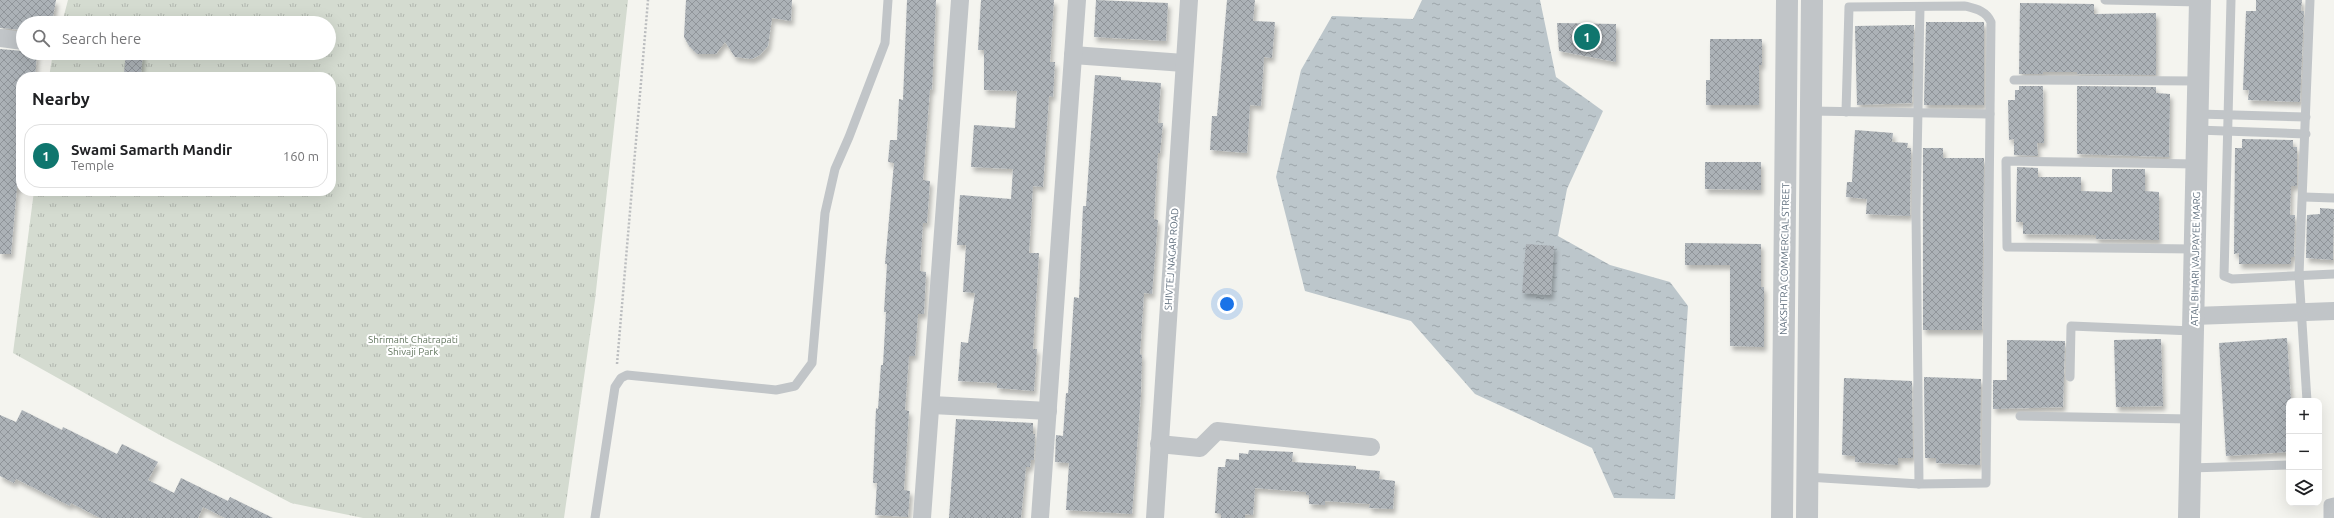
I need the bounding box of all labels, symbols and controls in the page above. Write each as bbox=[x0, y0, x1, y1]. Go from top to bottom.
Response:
search box bbox=[16, 16, 336, 60]
pin: 1 bbox=[1574, 22, 1600, 52]
icon: search bbox=[30, 27, 52, 49]
text: Search here bbox=[62, 30, 141, 47]
text: Nearby bbox=[32, 89, 90, 108]
text: Swami Samarth Mandir bbox=[71, 141, 232, 158]
text: 1 bbox=[42, 149, 50, 163]
text: 160 m bbox=[283, 149, 319, 163]
text: Temple bbox=[71, 158, 114, 172]
street label: NAKSHTRA COMMERCIAL STREET bbox=[1778, 182, 1791, 335]
street label: ATAL BIHARI VAJPAYEE MARG bbox=[2189, 192, 2202, 326]
street label: SHIVTEJ NAGAR ROAD bbox=[1162, 207, 1181, 311]
your location bbox=[1217, 294, 1237, 314]
park label: Shrimant Chatrapati Shivaji Park bbox=[368, 334, 458, 357]
map controls bbox=[2286, 398, 2322, 506]
button: + bbox=[2286, 398, 2322, 434]
button: − bbox=[2286, 434, 2322, 470]
button: layers bbox=[2286, 470, 2322, 506]

